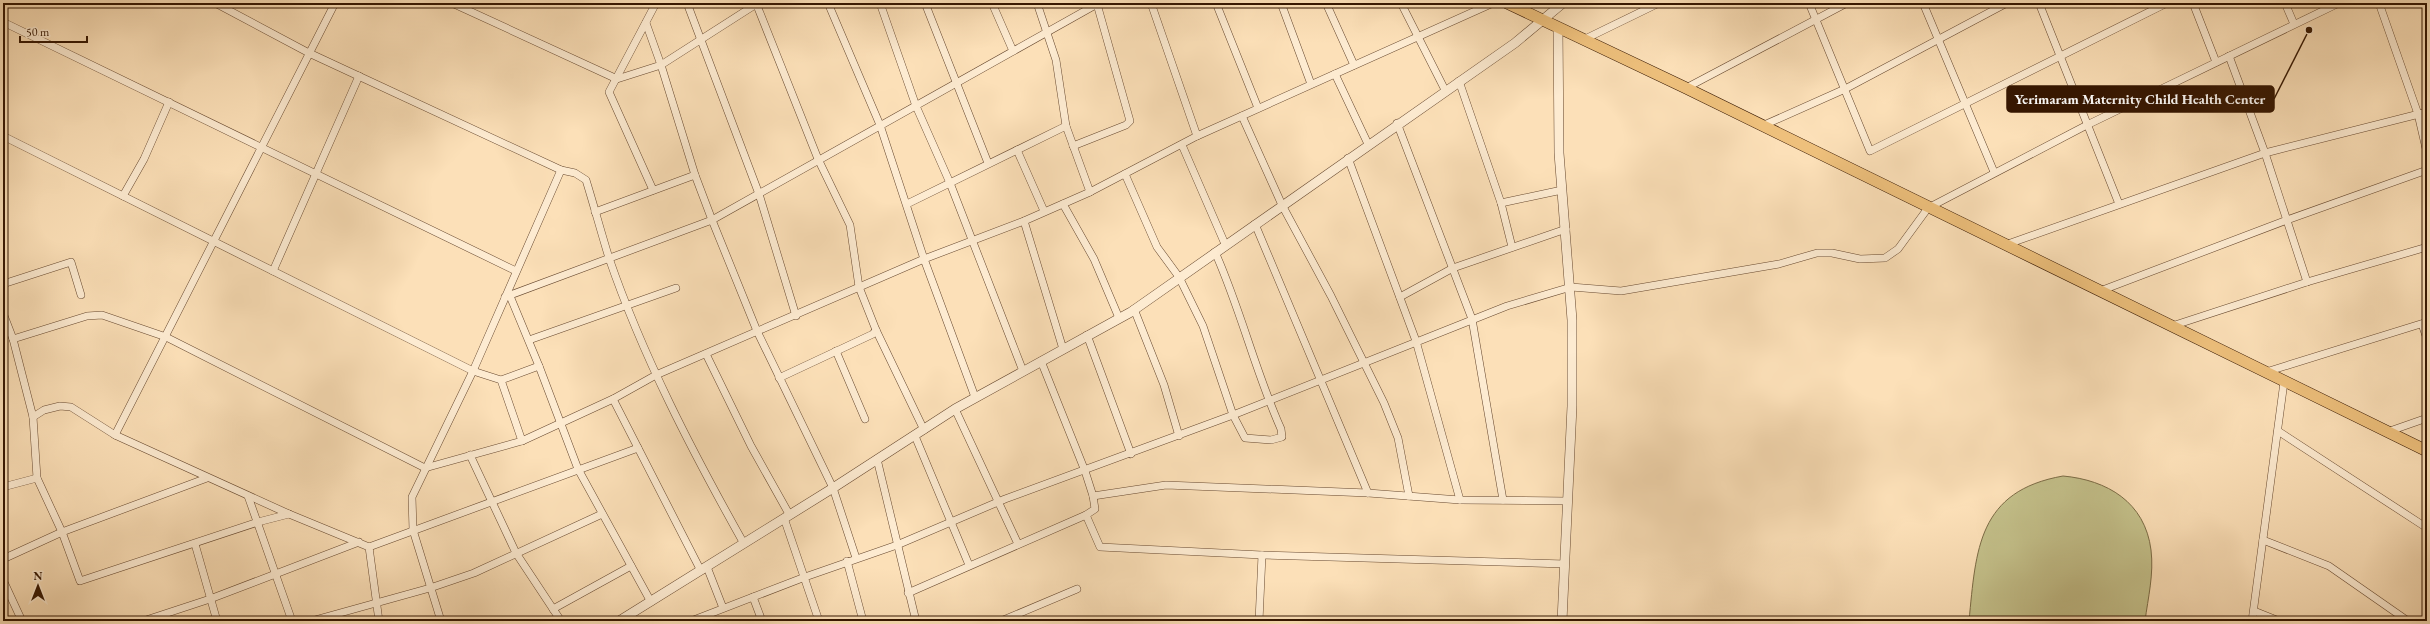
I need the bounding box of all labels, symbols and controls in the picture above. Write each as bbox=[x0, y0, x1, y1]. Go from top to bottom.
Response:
scale bar bbox=[20, 18, 87, 44]
text: 50 m bbox=[26, 24, 50, 40]
callout: Yerimaram Maternity Child Health Center bbox=[2007, 86, 2274, 112]
text: Yerimaram Maternity Child Health Center bbox=[2015, 90, 2266, 108]
north arrow bbox=[18, 566, 58, 606]
text: N bbox=[34, 569, 43, 583]

